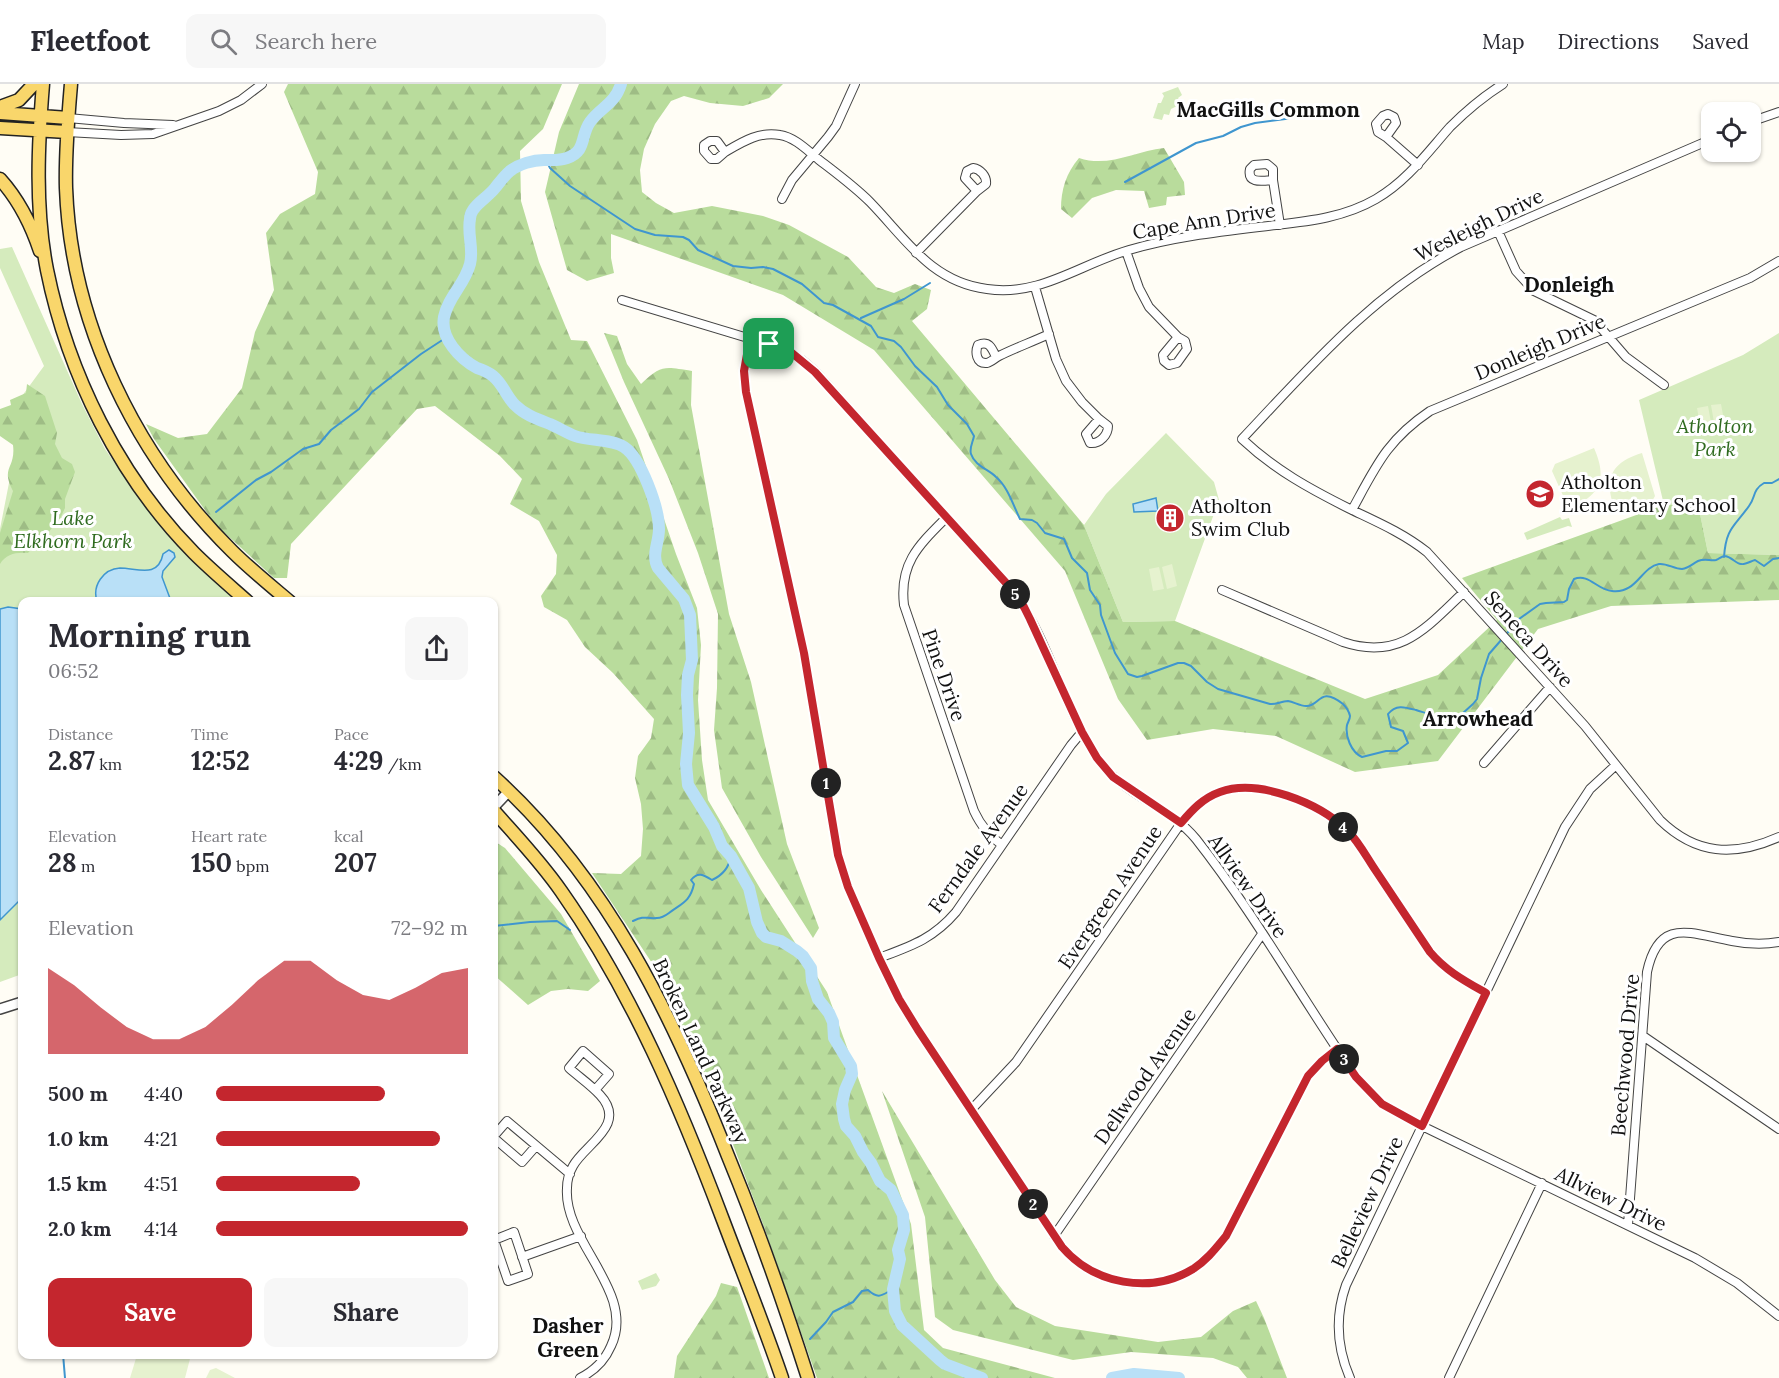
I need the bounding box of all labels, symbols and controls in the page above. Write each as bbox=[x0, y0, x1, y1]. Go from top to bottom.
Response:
search box bbox=[186, 14, 606, 68]
text: Fleetfoot bbox=[30, 23, 150, 59]
icon: search bbox=[207, 25, 240, 58]
text: Search here bbox=[255, 27, 377, 55]
text: Map bbox=[1482, 28, 1525, 55]
text: Directions bbox=[1558, 28, 1659, 55]
text: Saved bbox=[1692, 28, 1749, 55]
district label: MacGills Common bbox=[1176, 96, 1360, 123]
map controls bbox=[1701, 102, 1761, 162]
button: locate bbox=[1701, 102, 1761, 162]
street label: Wesleigh Drive bbox=[1410, 183, 1547, 266]
street label: Cape Ann Drive bbox=[1131, 197, 1277, 244]
district label: Donleigh bbox=[1524, 271, 1614, 298]
street label: Donleigh Drive bbox=[1471, 308, 1609, 385]
pin bbox=[743, 318, 794, 369]
icon: arrive bbox=[752, 327, 785, 360]
park label: Atholton Park bbox=[1675, 413, 1754, 461]
place label: Atholton Elementary School bbox=[1560, 469, 1736, 517]
school or university icon: Atholton Elementary School bbox=[1524, 478, 1556, 510]
place label: Atholton Swim Club bbox=[1190, 493, 1290, 541]
building icon: Atholton Swim Club bbox=[1154, 502, 1186, 534]
park label: Lake Elkhorn Park bbox=[14, 505, 132, 553]
pin: 5 bbox=[1000, 579, 1030, 609]
text: 5 bbox=[1011, 584, 1019, 604]
street label: Seneca Drive bbox=[1480, 585, 1579, 692]
text: Morning run bbox=[48, 614, 251, 656]
button: share bbox=[405, 617, 468, 680]
street label: Pine Drive bbox=[917, 625, 972, 724]
text: 06:52 bbox=[48, 658, 99, 683]
district label: Arrowhead bbox=[1423, 705, 1533, 732]
text: Distance bbox=[48, 724, 113, 744]
text: Time bbox=[191, 724, 229, 744]
text: Pace bbox=[334, 724, 369, 744]
text: 2.87 bbox=[48, 744, 95, 777]
text: 12:52 bbox=[191, 744, 250, 777]
text: 4:29 bbox=[334, 744, 384, 777]
text: km bbox=[95, 754, 122, 774]
text: /km bbox=[384, 754, 422, 774]
pin: 1 bbox=[811, 768, 841, 798]
text: 1 bbox=[823, 773, 829, 793]
street label: Ferndale Avenue bbox=[922, 778, 1033, 917]
pin: 4 bbox=[1328, 812, 1358, 842]
text: 4 bbox=[1339, 817, 1347, 837]
street label: Evergreen Avenue bbox=[1052, 820, 1167, 973]
text: Elevation bbox=[48, 826, 117, 846]
text: Heart rate bbox=[191, 826, 267, 846]
text: kcal bbox=[334, 826, 364, 846]
street label: Allview Drive bbox=[1203, 828, 1293, 943]
text: 28 bbox=[48, 846, 77, 879]
text: 150 bbox=[191, 846, 232, 879]
text: 207 bbox=[334, 846, 377, 879]
text: m bbox=[77, 856, 95, 876]
text: bpm bbox=[232, 856, 270, 876]
text: Elevation bbox=[48, 915, 134, 940]
text: 72–92 m bbox=[391, 915, 468, 940]
street label: Broken Land Parkway bbox=[648, 954, 755, 1148]
street label: Beechwood Drive bbox=[1605, 973, 1644, 1137]
street label: Dellwood Avenue bbox=[1088, 1003, 1201, 1149]
pin: 3 bbox=[1329, 1044, 1359, 1074]
text: 3 bbox=[1340, 1049, 1348, 1069]
text: 500 m bbox=[48, 1081, 108, 1106]
text: 4:40 bbox=[144, 1081, 183, 1106]
text: 1.0 km bbox=[48, 1126, 109, 1151]
text: 4:21 bbox=[144, 1126, 178, 1151]
street label: Belleview Drive bbox=[1325, 1132, 1408, 1272]
street label: Allview Drive bbox=[1550, 1160, 1671, 1236]
text: 1.5 km bbox=[48, 1171, 107, 1196]
text: 4:51 bbox=[144, 1171, 178, 1196]
pin: 2 bbox=[1018, 1189, 1048, 1219]
text: 2 bbox=[1029, 1194, 1037, 1214]
text: 2.0 km bbox=[48, 1216, 111, 1241]
text: 4:14 bbox=[144, 1216, 178, 1241]
button: Save bbox=[48, 1278, 252, 1347]
button: Share bbox=[264, 1278, 468, 1347]
district label: Dasher Green bbox=[532, 1312, 604, 1363]

